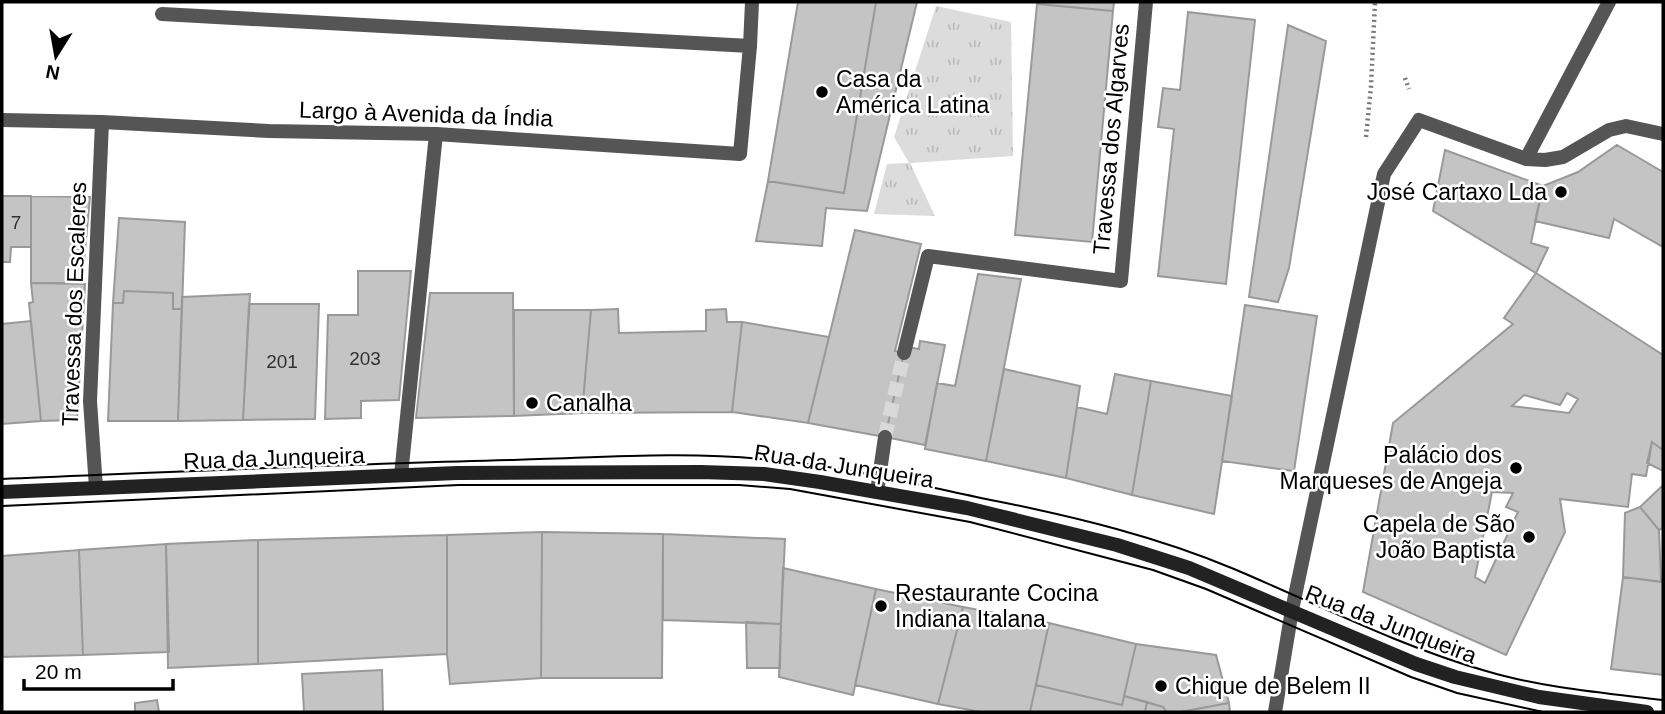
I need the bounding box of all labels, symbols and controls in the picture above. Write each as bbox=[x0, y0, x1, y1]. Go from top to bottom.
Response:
north arrow bbox=[21, 21, 91, 91]
street label: Travessa dos Algarves bbox=[1088, 22, 1134, 256]
text: N bbox=[44, 61, 62, 84]
place label: Casa da América Latina bbox=[836, 66, 990, 118]
marker: Casa da América Latina bbox=[814, 84, 830, 100]
street label: Largo à Avenida da Índia bbox=[299, 97, 554, 131]
place label: José Cartaxo Lda bbox=[1367, 179, 1547, 205]
street label: Travessa dos Escaleres bbox=[57, 181, 91, 427]
marker: José Cartaxo Lda bbox=[1553, 184, 1569, 200]
house number: 7 bbox=[11, 212, 21, 233]
house number: 203 bbox=[349, 348, 381, 369]
house number: 201 bbox=[266, 351, 298, 372]
place label: Canalha bbox=[546, 390, 632, 416]
marker: Canalha bbox=[524, 395, 540, 411]
street label: Rua da Junqueira bbox=[752, 439, 936, 493]
street label: Rua da Junqueira bbox=[183, 442, 365, 474]
place label: Palácio dos Marqueses de Angeja bbox=[1280, 442, 1502, 494]
marker: Palácio dos Marqueses de Angeja bbox=[1508, 460, 1524, 476]
place label: Capela de São João Baptista bbox=[1363, 511, 1515, 563]
marker: Capela de São João Baptista bbox=[1521, 529, 1537, 545]
street label: Rua da Junqueira bbox=[1302, 579, 1481, 669]
place label: Restaurante Cocina Indiana Italana bbox=[895, 580, 1098, 632]
marker: Restaurante Cocina Indiana Italana bbox=[873, 598, 889, 614]
scale bar bbox=[24, 648, 173, 692]
text: 20 m bbox=[35, 660, 82, 683]
place label: Chique de Belem II bbox=[1175, 673, 1371, 699]
marker: Chique de Belem II bbox=[1153, 678, 1169, 694]

